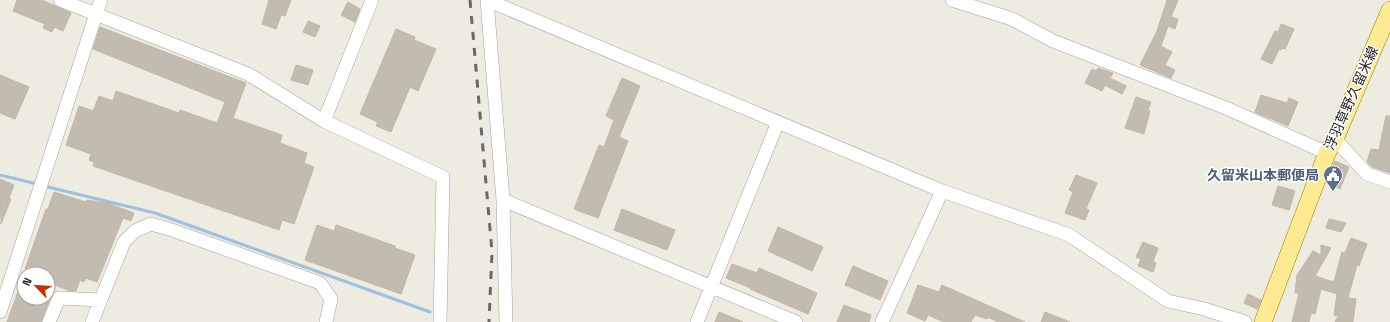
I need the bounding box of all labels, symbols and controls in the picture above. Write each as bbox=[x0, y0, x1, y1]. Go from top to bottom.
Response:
street label: 浮羽草野久留米線 bbox=[1320, 43, 1382, 153]
public building icon: 久留米山本郵便局 bbox=[1322, 164, 1344, 192]
place label: 久留米山本郵便局 bbox=[1207, 166, 1319, 184]
north arrow bbox=[16, 266, 56, 306]
text: N bbox=[19, 275, 35, 288]

